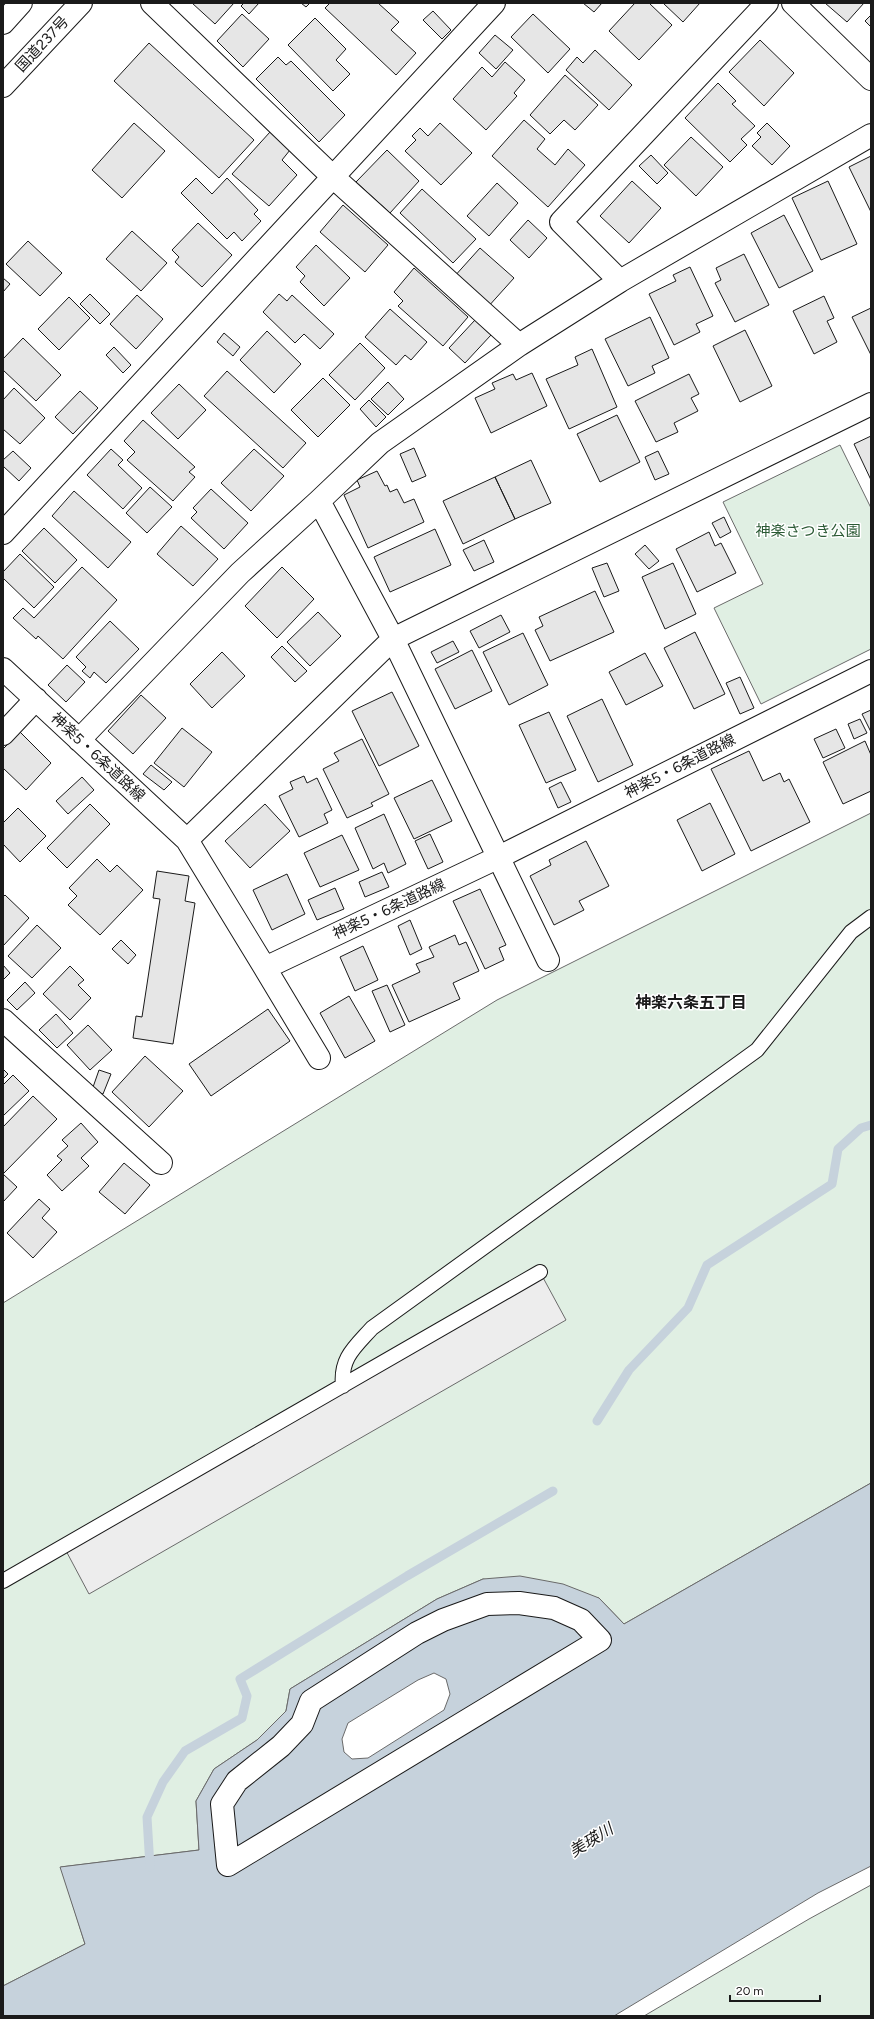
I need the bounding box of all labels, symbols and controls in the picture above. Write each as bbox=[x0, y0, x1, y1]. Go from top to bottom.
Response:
street label: 国道237号 bbox=[12, 12, 72, 76]
park label: 神楽さつき公園 bbox=[755, 522, 861, 540]
street label: 神楽5・6条道路線 bbox=[47, 709, 149, 805]
street label: 神楽5・6条道路線 bbox=[622, 730, 738, 802]
street label: 神楽5・6条道路線 bbox=[330, 875, 448, 943]
district label: 神楽六条五丁目 bbox=[635, 993, 747, 1012]
water label: 美瑛川 bbox=[566, 1818, 618, 1861]
scale bar bbox=[730, 1977, 820, 2003]
text: 20 m bbox=[736, 1984, 764, 1998]

